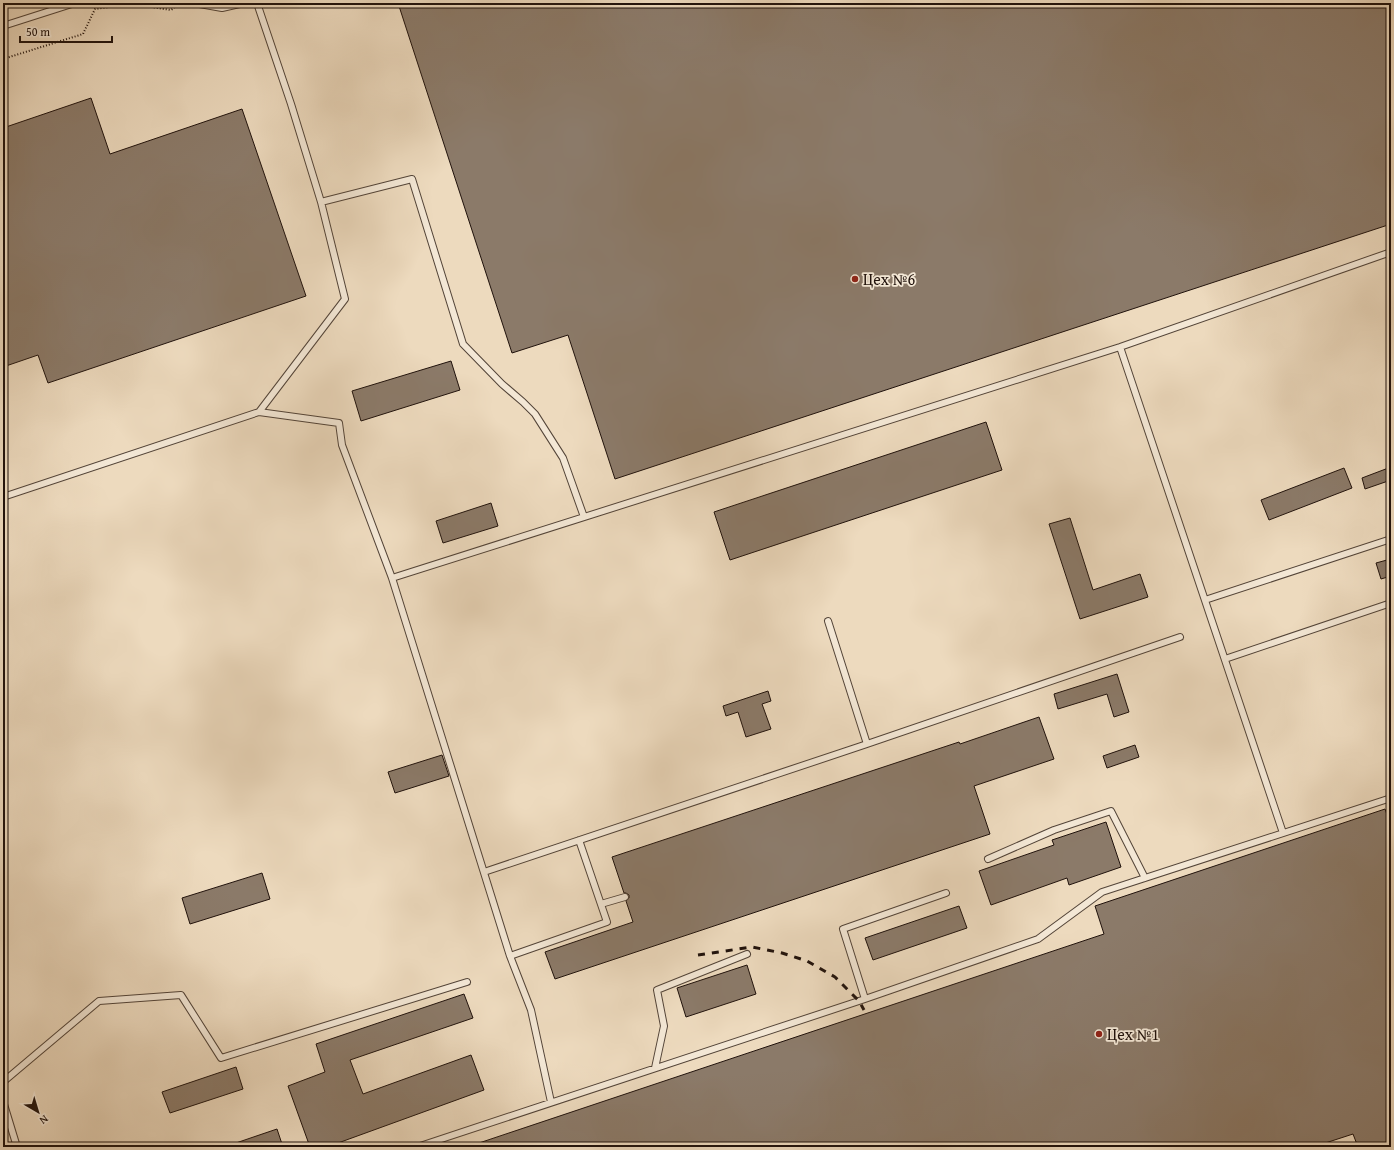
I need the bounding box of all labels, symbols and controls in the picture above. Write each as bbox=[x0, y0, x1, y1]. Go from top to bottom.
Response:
scale bar bbox=[20, 18, 112, 44]
text: 50 m bbox=[26, 23, 50, 40]
place label: Цех №6 bbox=[863, 267, 916, 291]
marker: Цех №6 bbox=[850, 274, 860, 284]
place label: Цех №1 bbox=[1107, 1022, 1159, 1046]
marker: Цех №1 bbox=[1094, 1029, 1104, 1039]
north arrow bbox=[18, 1092, 58, 1132]
text: N bbox=[36, 1111, 52, 1129]

